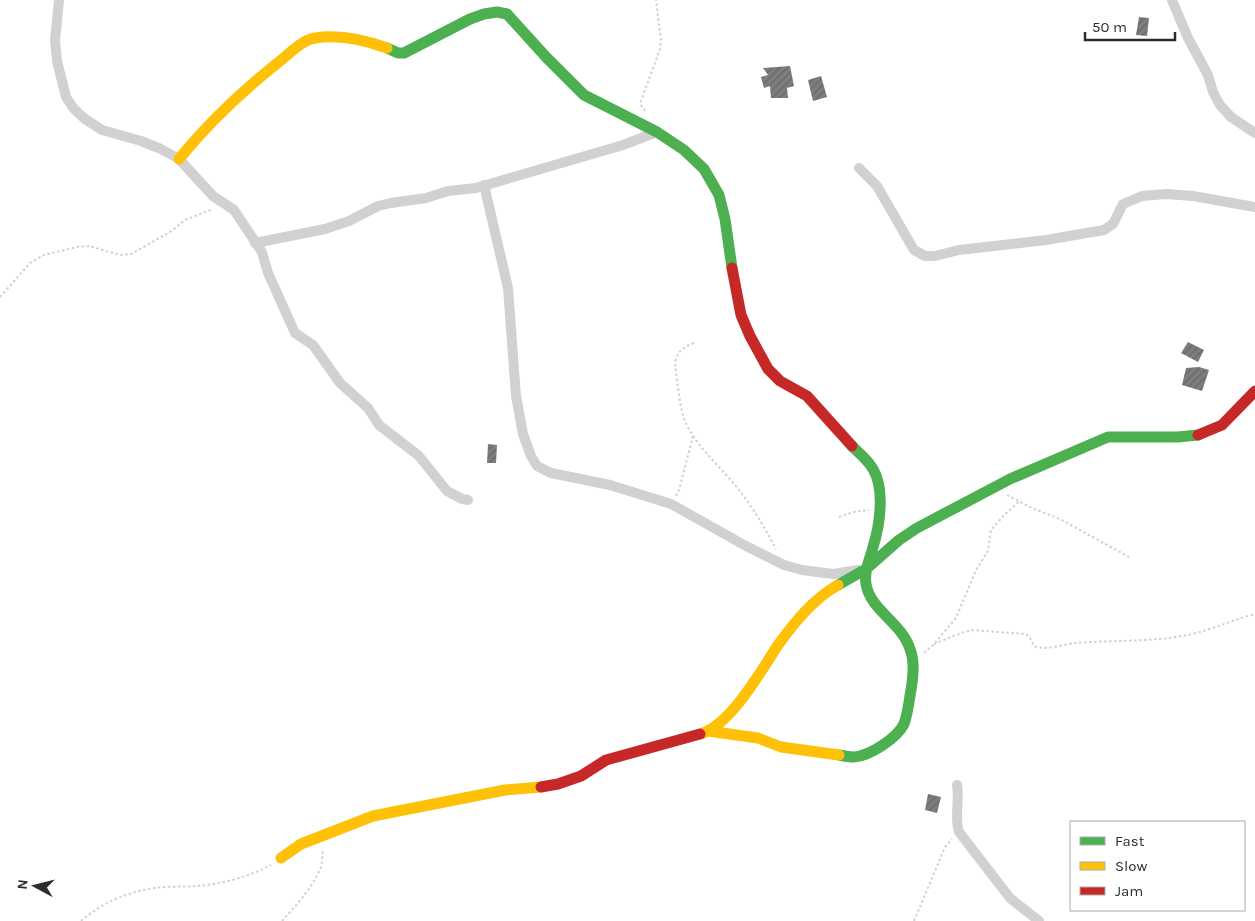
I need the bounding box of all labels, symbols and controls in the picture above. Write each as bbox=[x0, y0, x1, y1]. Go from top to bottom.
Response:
scale bar bbox=[1085, 10, 1175, 42]
text: 50 m bbox=[1092, 18, 1127, 36]
legend bbox=[1070, 821, 1245, 911]
text: Fast bbox=[1115, 832, 1145, 850]
text: Slow bbox=[1115, 857, 1147, 875]
north arrow bbox=[10, 861, 60, 911]
text: N bbox=[14, 878, 32, 890]
text: Jam bbox=[1115, 882, 1143, 900]

